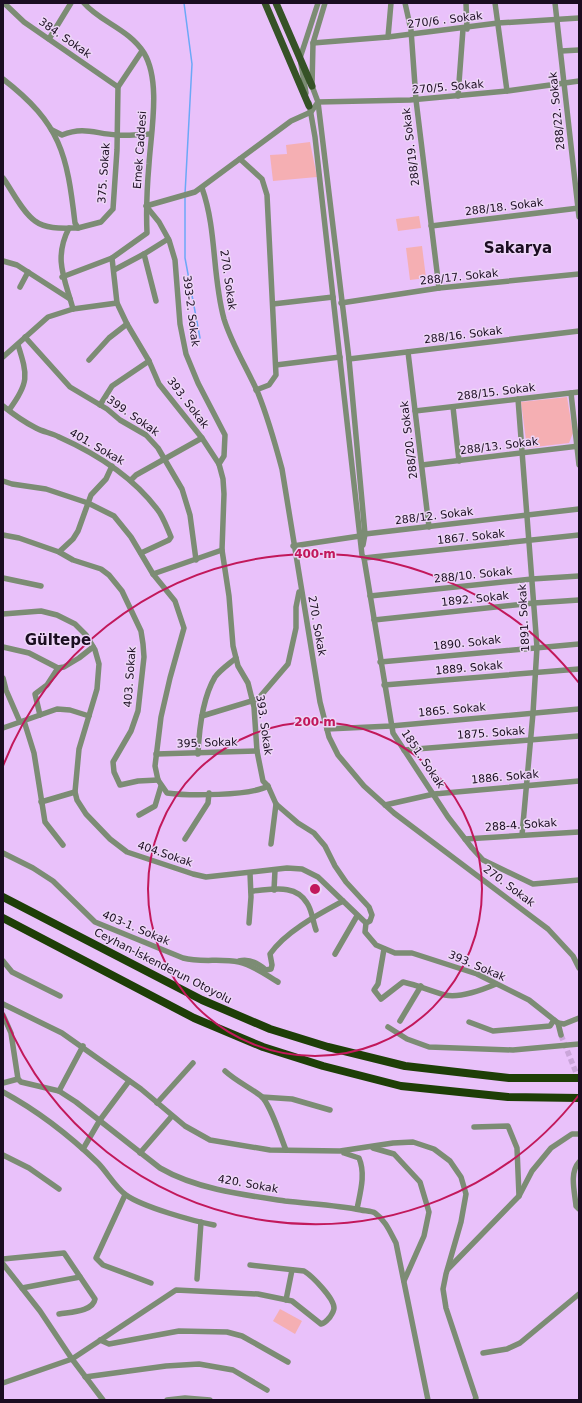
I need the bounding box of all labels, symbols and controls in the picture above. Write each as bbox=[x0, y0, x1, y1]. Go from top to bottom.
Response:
street label: 270/6 . Sokak bbox=[407, 9, 484, 31]
street label: 384. Sokak bbox=[36, 15, 94, 61]
street label: 288/22. Sokak bbox=[546, 71, 568, 151]
street label: 270/5. Sokak bbox=[412, 77, 485, 97]
street label: 288/19. Sokak bbox=[400, 107, 422, 187]
street label: Emek Caddesi bbox=[131, 111, 149, 189]
street label: 375. Sokak bbox=[95, 142, 113, 204]
street label: 288/18. Sokak bbox=[464, 196, 544, 218]
district label: Sakarya bbox=[484, 239, 552, 257]
street label: 270. Sokak bbox=[217, 249, 239, 312]
street label: 288/17. Sokak bbox=[419, 266, 499, 288]
street label: 393-2. Sokak bbox=[180, 274, 202, 348]
street label: 288/16. Sokak bbox=[423, 324, 503, 346]
street label: 393. Sokak bbox=[164, 375, 212, 432]
street label: 288/15. Sokak bbox=[456, 381, 536, 403]
street label: 399. Sokak bbox=[104, 393, 162, 439]
street label: 288/20. Sokak bbox=[398, 400, 420, 480]
street label: 401. Sokak bbox=[67, 426, 127, 468]
street label: 288/13. Sokak bbox=[459, 435, 539, 457]
street label: 288/12. Sokak bbox=[394, 505, 474, 527]
street label: 1867. Sokak bbox=[437, 527, 506, 547]
text: 400 m bbox=[294, 547, 336, 561]
street label: 288/10. Sokak bbox=[433, 564, 513, 586]
street label: 1891. Sokak bbox=[516, 583, 532, 652]
street label: 1892. Sokak bbox=[441, 589, 510, 609]
street label: 270. Sokak bbox=[305, 595, 329, 658]
district label: Gültepe bbox=[25, 631, 91, 649]
street label: 1890. Sokak bbox=[433, 633, 502, 653]
street label: 403. Sokak bbox=[121, 646, 139, 708]
street label: 1889. Sokak bbox=[435, 659, 504, 677]
street label: 393. Sokak bbox=[253, 694, 275, 757]
street label: 1865. Sokak bbox=[418, 701, 487, 719]
text: 200 m bbox=[294, 715, 336, 729]
street label: 1875. Sokak bbox=[457, 724, 526, 742]
street label: 1851. Sokak bbox=[399, 727, 448, 791]
street label: 395. Sokak bbox=[176, 735, 238, 751]
street label: 1886. Sokak bbox=[471, 768, 540, 786]
street label: 288-4. Sokak bbox=[485, 816, 558, 834]
street label: 404.Sokak bbox=[136, 838, 195, 870]
street label: 270. Sokak bbox=[481, 862, 538, 910]
centre of rings bbox=[308, 882, 322, 896]
street label: 403-1. Sokak bbox=[100, 908, 172, 948]
street label: Ceyhan-İskenderun Otoyolu bbox=[92, 925, 234, 1007]
street label: 393. Sokak bbox=[446, 948, 508, 984]
street label: 420. Sokak bbox=[217, 1172, 280, 1196]

